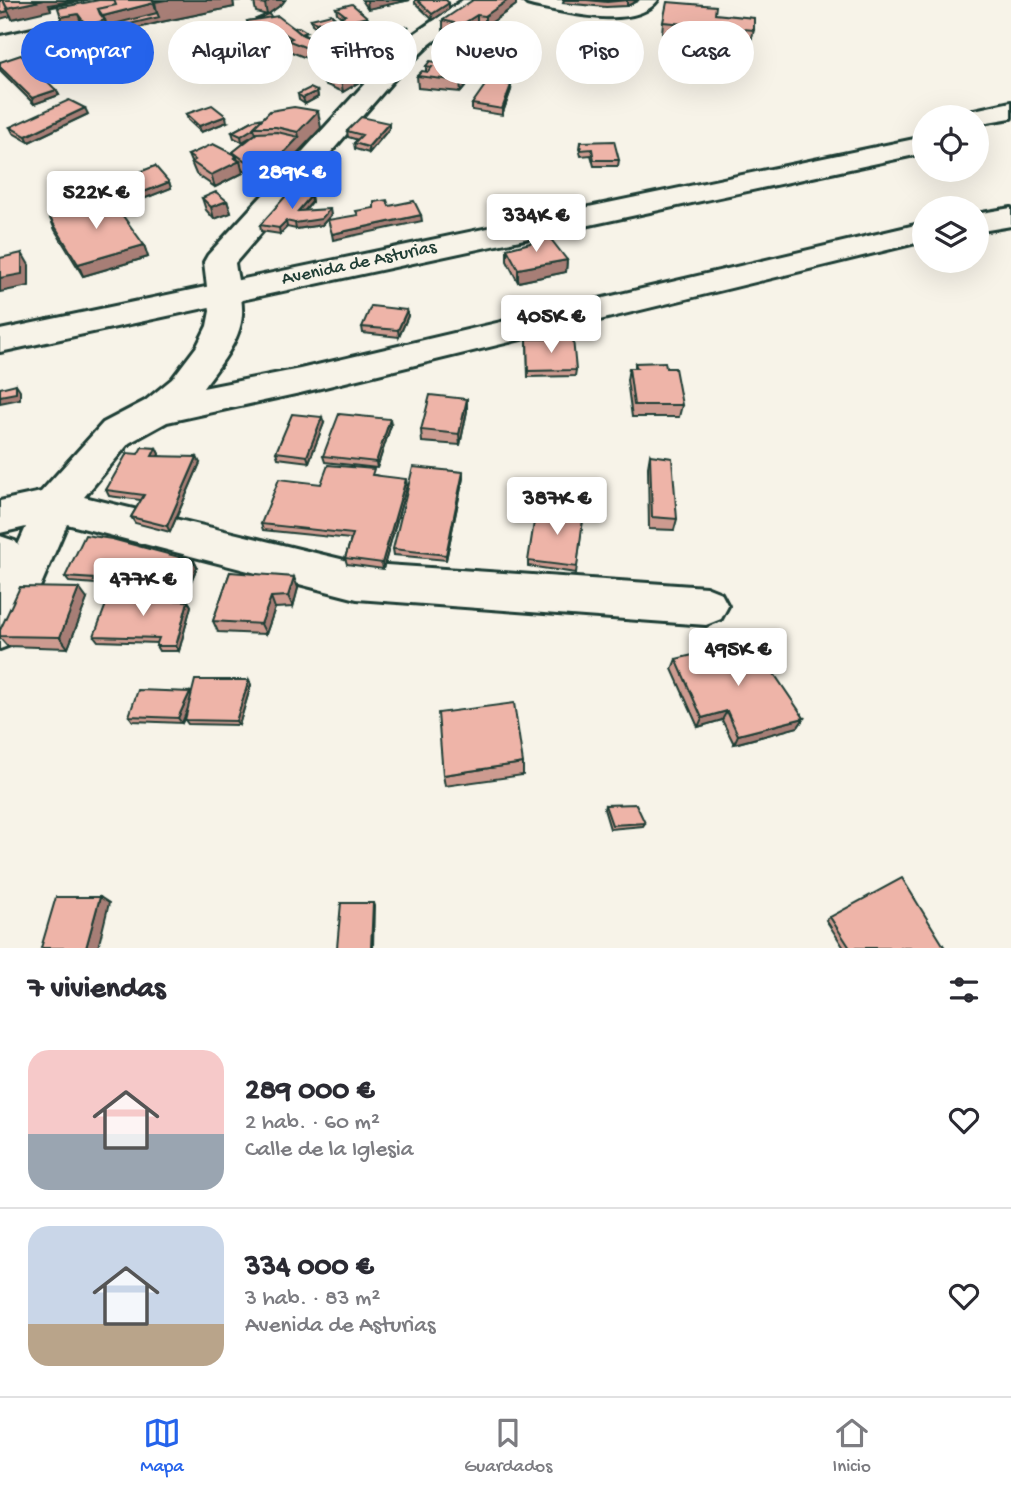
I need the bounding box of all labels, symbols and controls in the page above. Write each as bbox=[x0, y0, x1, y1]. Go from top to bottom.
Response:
chip: Comprar bbox=[21, 21, 154, 84]
chip: Alquilar bbox=[168, 21, 293, 84]
chip: Filtros bbox=[307, 21, 417, 84]
chip: Nuevo bbox=[431, 21, 542, 84]
chip: Piso bbox=[556, 21, 644, 84]
chip: Casa bbox=[658, 21, 754, 84]
map controls bbox=[912, 105, 989, 273]
button: locate bbox=[912, 105, 989, 182]
pin: 289K € bbox=[235, 152, 349, 211]
text: 289K € bbox=[258, 160, 326, 187]
pin: 522K € bbox=[39, 172, 153, 231]
text: 522K € bbox=[63, 180, 129, 207]
pin: 334K € bbox=[479, 194, 593, 254]
button: layers bbox=[912, 196, 989, 273]
text: 334K € bbox=[503, 203, 569, 230]
street label: Avenida de Asturias bbox=[280, 236, 439, 292]
pin: 405K € bbox=[494, 296, 608, 355]
text: 405K € bbox=[517, 304, 585, 331]
pin: 387K € bbox=[500, 477, 614, 537]
text: 387K € bbox=[523, 486, 591, 513]
pin: 477K € bbox=[86, 558, 200, 618]
text: 477K € bbox=[110, 567, 176, 594]
pin: 495K € bbox=[681, 628, 795, 688]
text: 495K € bbox=[705, 637, 771, 664]
icon: filters bbox=[945, 971, 983, 1009]
text: 7 viviendas bbox=[28, 973, 165, 1008]
text: 289 000 € bbox=[245, 1075, 374, 1110]
icon: home bbox=[84, 1078, 168, 1162]
icon: heart bbox=[945, 1101, 983, 1139]
text: 2 hab. · 60 m² bbox=[245, 1110, 380, 1137]
text: Calle de la Iglesia bbox=[245, 1137, 414, 1164]
text: 334 000 € bbox=[245, 1251, 374, 1286]
icon: home bbox=[84, 1254, 168, 1338]
icon: heart bbox=[945, 1277, 983, 1315]
text: 3 hab. · 83 m² bbox=[245, 1286, 380, 1313]
text: Avenida de Asturias bbox=[245, 1313, 436, 1340]
tab: Mapa bbox=[140, 1414, 184, 1479]
tab: Guardados bbox=[464, 1414, 552, 1479]
tab: Inicio bbox=[833, 1414, 871, 1479]

